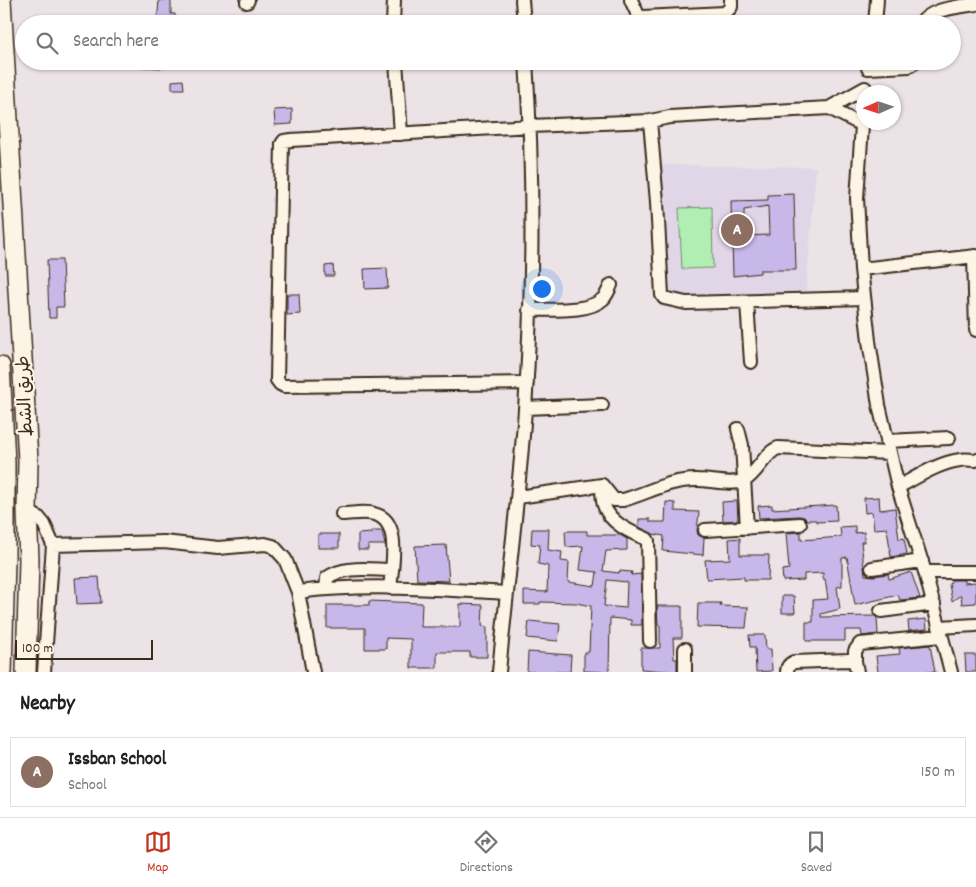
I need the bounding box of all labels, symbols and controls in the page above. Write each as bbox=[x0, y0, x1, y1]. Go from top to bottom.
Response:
search box bbox=[15, 15, 961, 70]
icon: search bbox=[33, 29, 61, 57]
text: Search here bbox=[73, 29, 159, 56]
north arrow bbox=[856, 85, 901, 130]
pin: A bbox=[721, 211, 753, 249]
your location bbox=[529, 276, 555, 302]
street label: طريق الشط bbox=[12, 355, 41, 437]
scale bar bbox=[15, 637, 152, 660]
text: 100 m bbox=[22, 639, 53, 659]
text: Nearby bbox=[20, 690, 75, 720]
text: Issban School bbox=[68, 747, 166, 774]
text: A bbox=[33, 761, 41, 784]
text: 150 m bbox=[921, 761, 955, 784]
text: School bbox=[68, 774, 107, 797]
tab: Map bbox=[144, 828, 172, 878]
tab: Directions bbox=[460, 828, 513, 878]
tab: Saved bbox=[801, 828, 832, 878]

